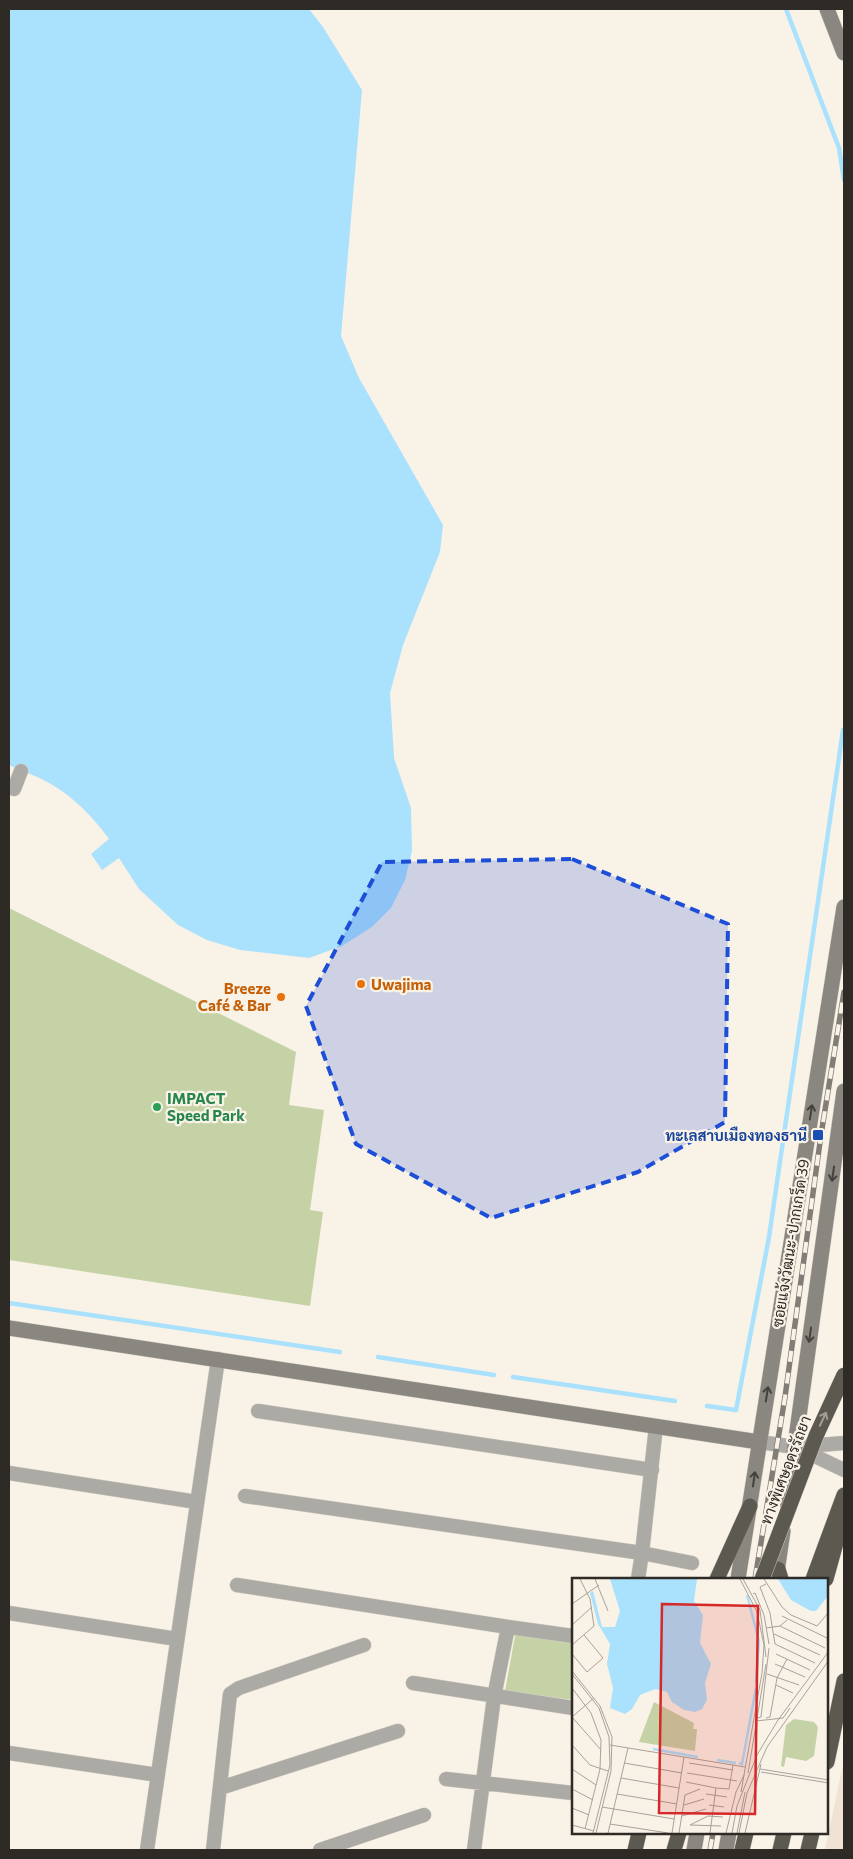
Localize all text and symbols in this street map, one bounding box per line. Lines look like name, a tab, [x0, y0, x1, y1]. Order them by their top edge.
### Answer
place label: Uwajima	[371, 975, 432, 993]
marker: Uwajima	[355, 978, 367, 990]
place label: Breeze Café & Bar	[198, 979, 271, 1014]
marker: Breeze Café & Bar	[275, 991, 287, 1003]
place label: IMPACT Speed Park	[167, 1089, 245, 1124]
marker: IMPACT Speed Park	[151, 1101, 163, 1113]
one-way arrow	[806, 1104, 816, 1120]
place label: ทะเลสาบเมืองทองธานี	[665, 1126, 807, 1144]
marker: ทะเลสาบเมืองทองธานี	[811, 1128, 825, 1142]
street label: ซอยแจ้งวัฒนะ-ปากเกร็ด 39	[767, 1157, 812, 1328]
one-way arrow	[827, 1166, 837, 1182]
one-way arrow	[805, 1327, 815, 1343]
one-way arrow	[762, 1386, 772, 1402]
one-way arrow	[819, 1412, 829, 1427]
street label: ทางพิเศษอุดรรัถยา	[756, 1413, 817, 1528]
one-way arrow	[749, 1471, 759, 1487]
inset map	[572, 1578, 828, 1834]

